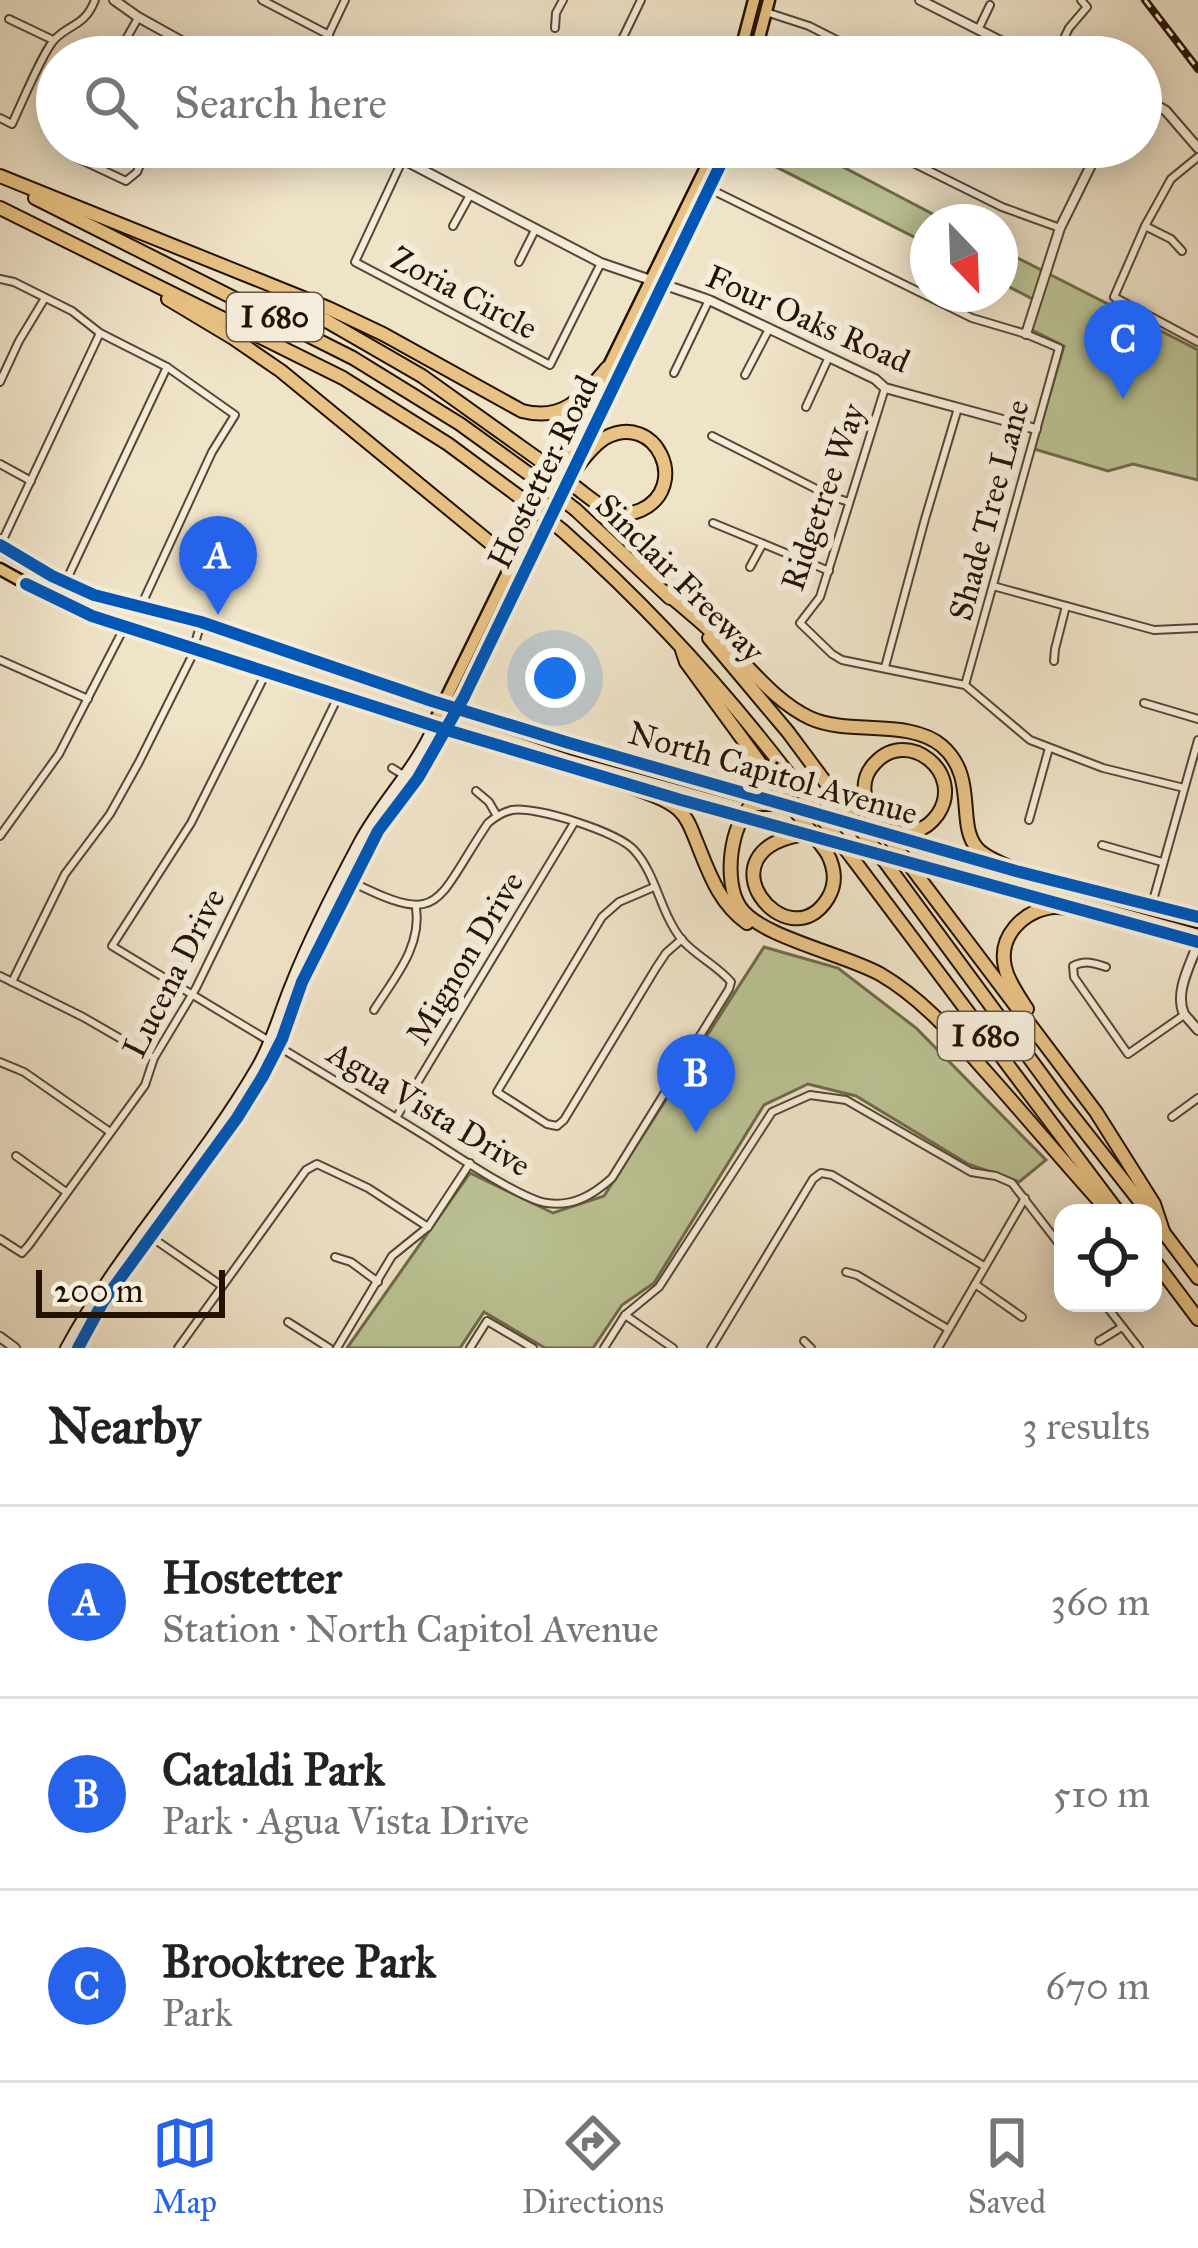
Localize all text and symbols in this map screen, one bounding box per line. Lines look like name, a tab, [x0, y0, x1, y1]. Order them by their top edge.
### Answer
search box	[36, 36, 1162, 168]
icon: search	[78, 69, 144, 135]
text: Search here	[174, 75, 387, 130]
north arrow	[910, 204, 1018, 312]
street label: Zoria Circle	[384, 238, 544, 348]
street label: Four Oaks Road	[700, 256, 916, 382]
road number: I 680	[227, 293, 323, 341]
pin: C	[1084, 300, 1162, 399]
street label: Hostetter Road	[479, 369, 607, 575]
street label: Shade Tree Lane	[940, 395, 1038, 625]
street label: Ridgetree Way	[772, 398, 874, 596]
street label: Sinclair Freeway	[587, 485, 773, 671]
pin: A	[179, 516, 257, 615]
your location	[525, 648, 585, 708]
street label: North Capitol Avenue	[624, 713, 922, 833]
street label: Mignon Drive	[398, 864, 532, 1052]
street label: Lucena Drive	[114, 882, 234, 1064]
road number: I 680	[938, 1012, 1034, 1060]
street label: Agua Vista Drive	[319, 1032, 538, 1185]
pin: B	[657, 1034, 735, 1133]
map controls	[1054, 1204, 1162, 1312]
button: locate	[1054, 1204, 1162, 1312]
scale bar	[36, 1264, 225, 1317]
text: 200 m	[54, 1271, 144, 1311]
text: Nearby	[48, 1395, 200, 1457]
text: 3 results	[1022, 1402, 1150, 1450]
text: Hostetter	[162, 1550, 342, 1605]
text: A	[74, 1578, 100, 1626]
text: 360 m	[1051, 1578, 1150, 1626]
text: Station · North Capitol Avenue	[162, 1605, 659, 1653]
text: Cataldi Park	[162, 1742, 385, 1797]
text: B	[74, 1770, 100, 1818]
text: 510 m	[1053, 1770, 1150, 1818]
text: Park · Agua Vista Drive	[162, 1797, 529, 1845]
text: Brooktree Park	[162, 1934, 436, 1989]
text: C	[74, 1962, 100, 2010]
text: 670 m	[1045, 1962, 1150, 2010]
text: Park	[162, 1989, 233, 2037]
tab: Map	[152, 2110, 218, 2222]
tab: Directions	[522, 2110, 664, 2222]
tab: Saved	[968, 2110, 1046, 2222]

